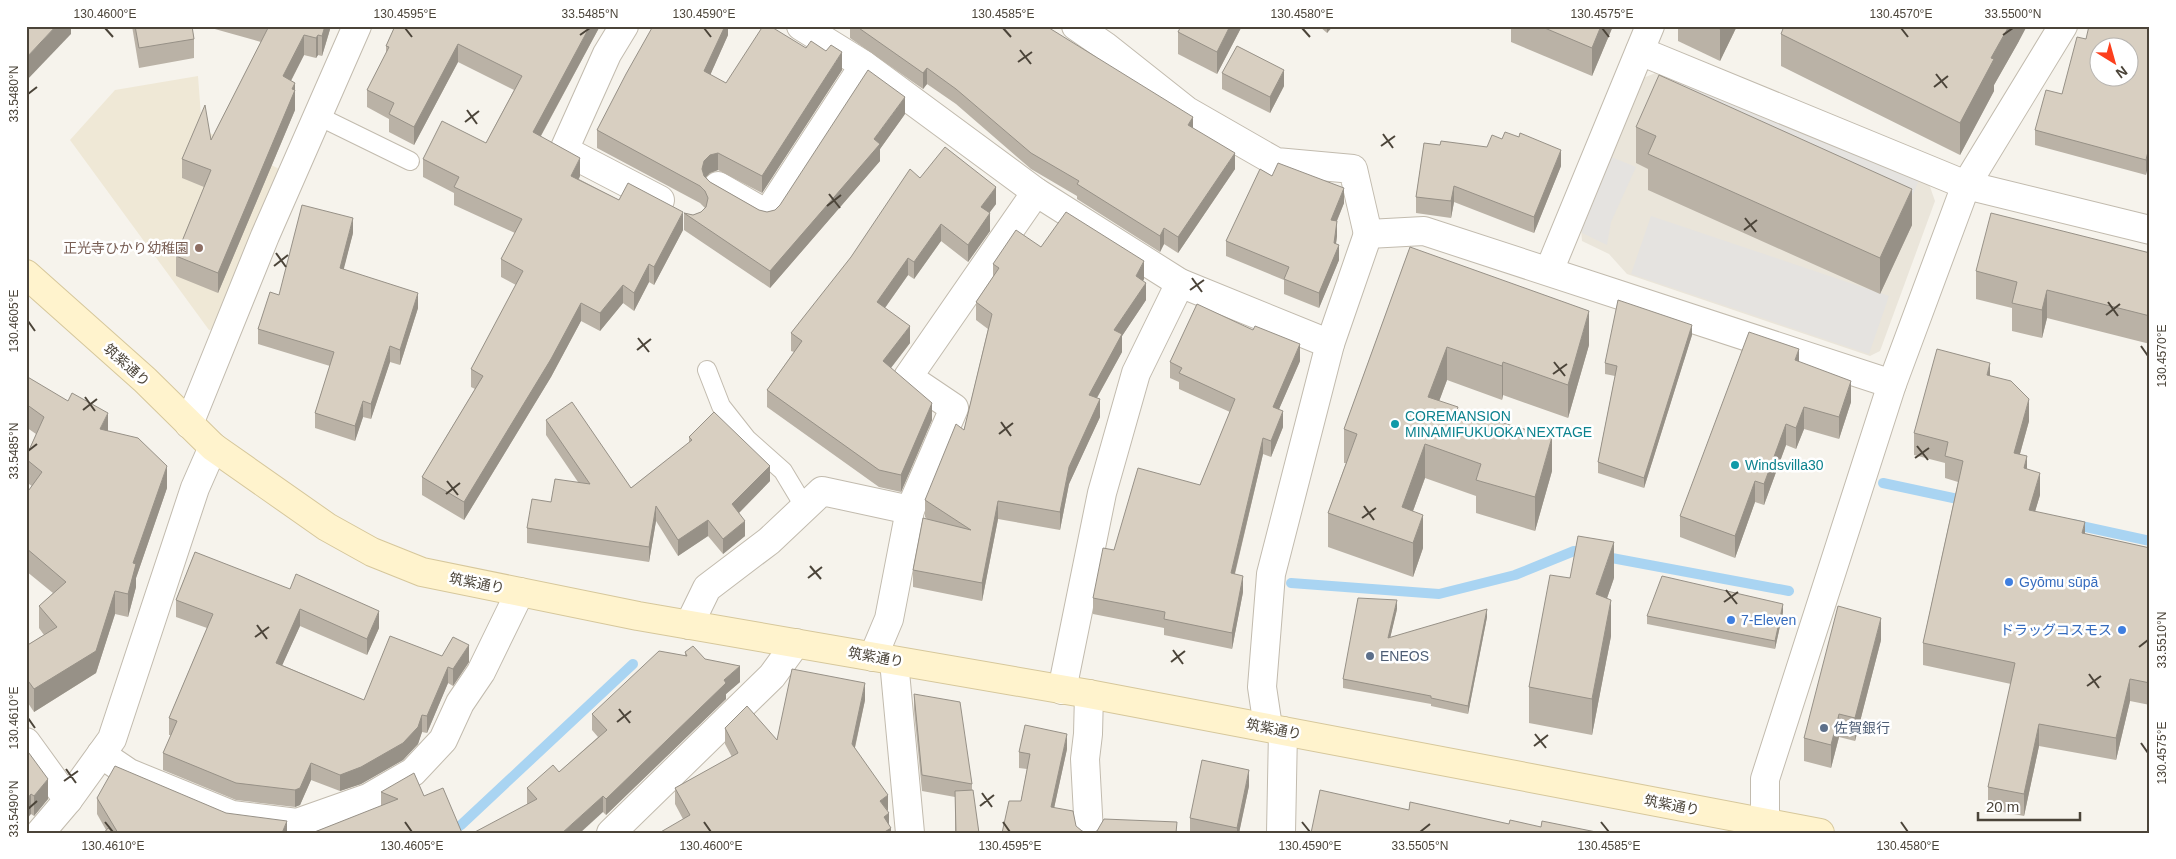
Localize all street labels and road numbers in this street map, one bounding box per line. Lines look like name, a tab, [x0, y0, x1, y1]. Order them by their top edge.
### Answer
street label: 筑紫通り	[101, 340, 153, 390]
street label: 筑紫通り	[448, 570, 506, 596]
street label: 筑紫通り	[847, 644, 905, 670]
street label: 筑紫通り	[1245, 716, 1303, 742]
street label: 筑紫通り	[1643, 792, 1701, 818]

